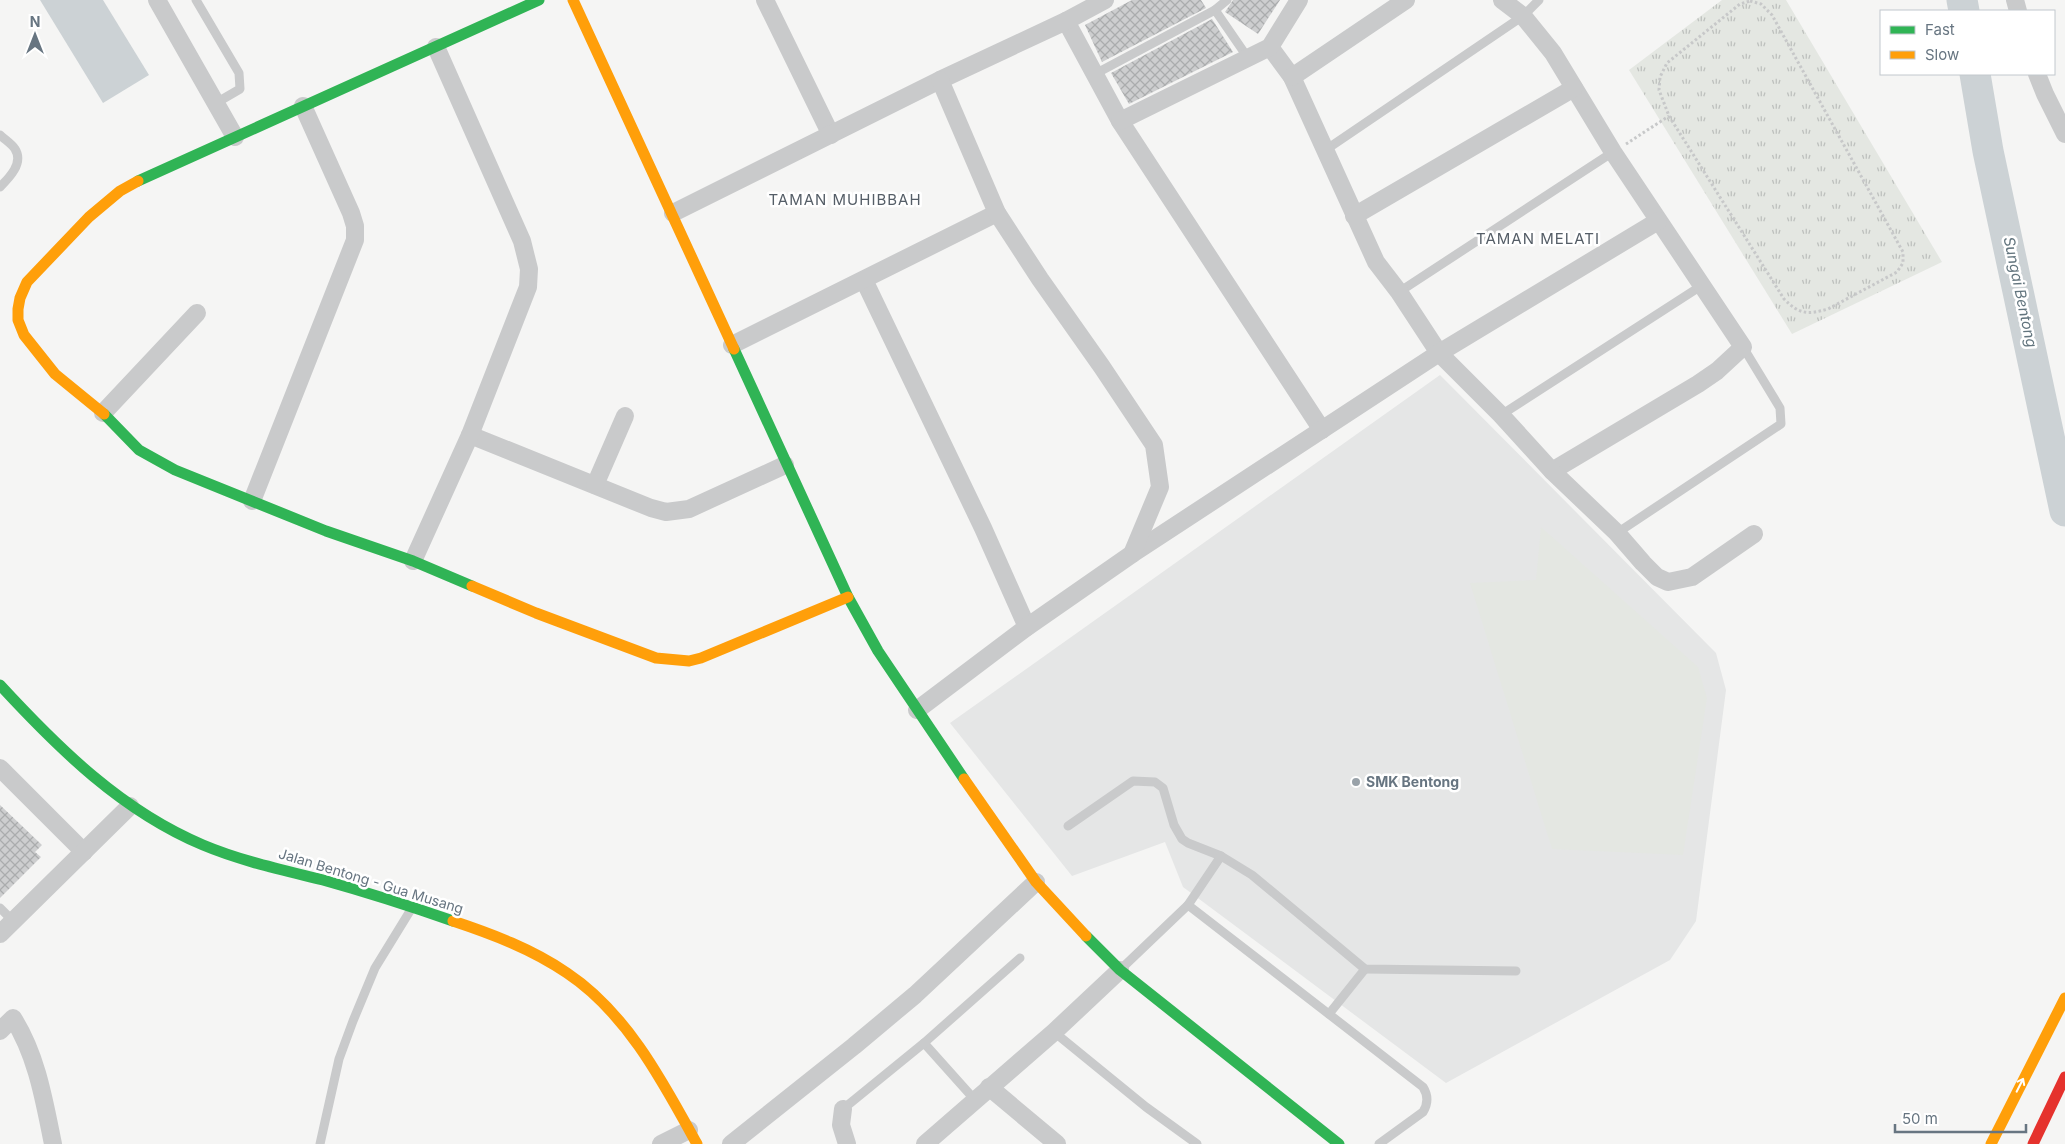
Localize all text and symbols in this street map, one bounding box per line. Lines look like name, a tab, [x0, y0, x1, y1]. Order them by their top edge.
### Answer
north arrow	[10, 10, 60, 60]
legend	[1880, 10, 2055, 75]
text: N	[30, 13, 40, 30]
text: Fast	[1925, 20, 1955, 39]
text: Slow	[1925, 45, 1959, 64]
district label: TAMAN MUHIBBAH	[768, 190, 922, 209]
district label: TAMAN MELATI	[1476, 229, 1600, 248]
water label: Sungai Bentong	[1999, 235, 2042, 349]
place label: SMK Bentong	[1366, 773, 1459, 790]
marker: SMK Bentong	[1350, 776, 1362, 788]
street label: Jalan Bentong - Gua Musang	[277, 844, 466, 917]
one-way arrow	[2016, 1078, 2025, 1093]
scale bar	[1895, 1102, 2026, 1134]
text: 50 m	[1902, 1109, 1938, 1128]

